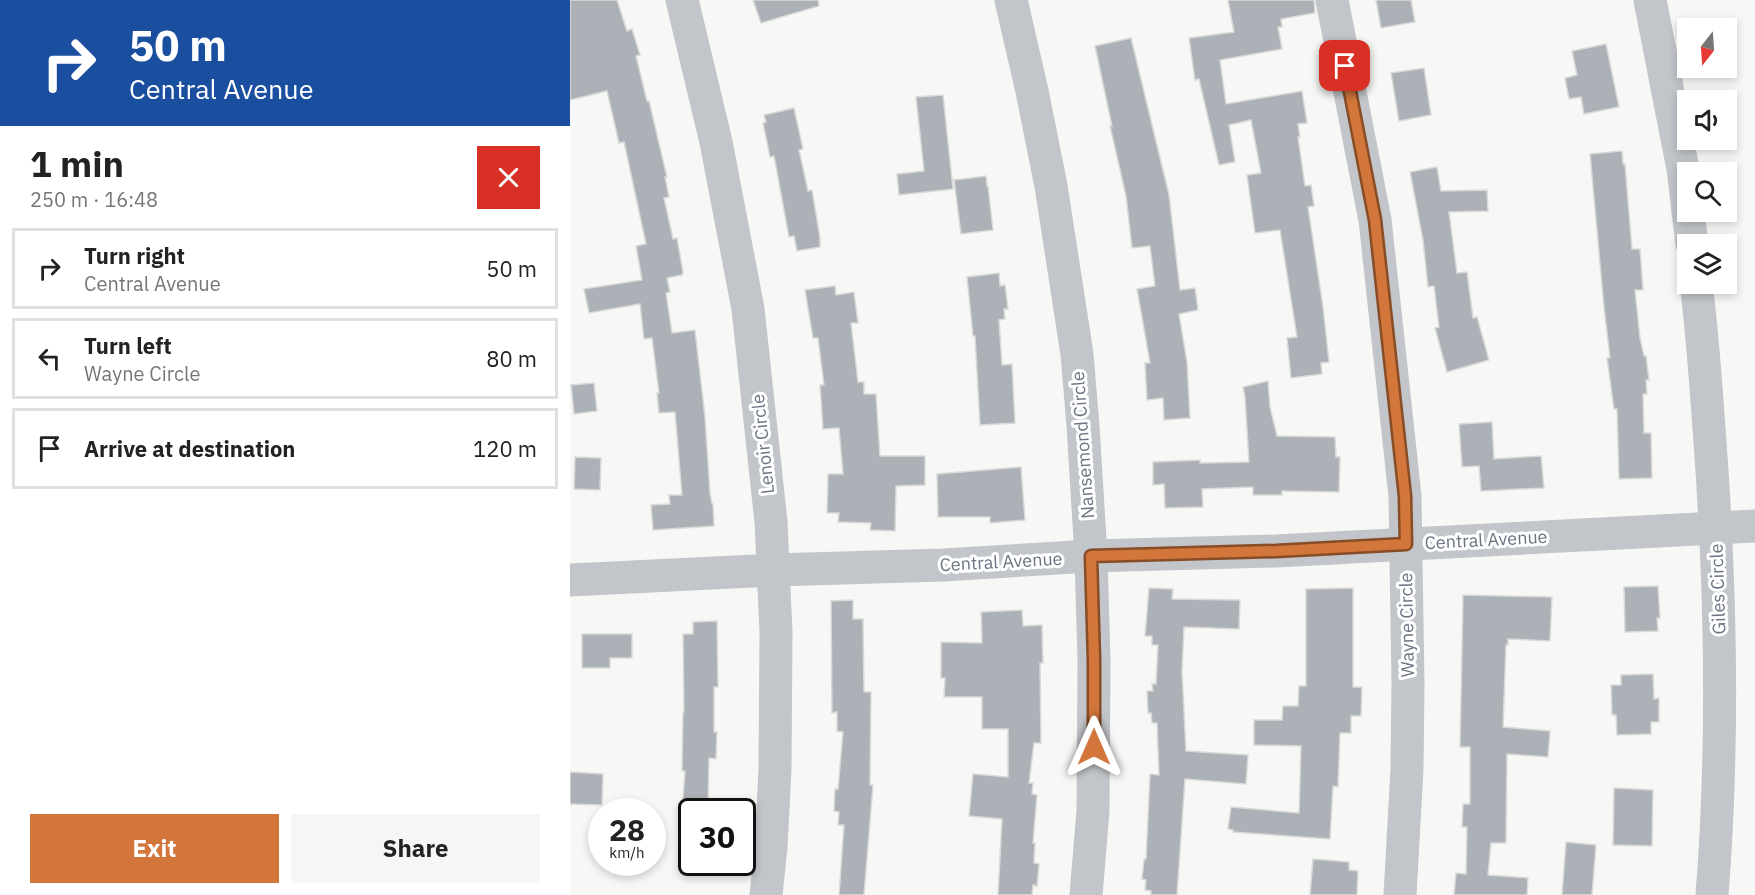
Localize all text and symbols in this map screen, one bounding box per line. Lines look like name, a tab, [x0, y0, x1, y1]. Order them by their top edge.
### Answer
text: 50 m	[129, 18, 227, 73]
north arrow	[1677, 18, 1737, 78]
map controls	[1677, 18, 1737, 294]
icon: right	[30, 24, 108, 102]
pin	[1319, 40, 1370, 91]
icon: arrive	[1328, 49, 1361, 82]
text: Central Avenue	[129, 71, 314, 106]
button: sound	[1677, 90, 1737, 150]
text: 1 min	[30, 140, 124, 187]
button: close	[477, 146, 540, 209]
button: search	[1677, 162, 1737, 222]
text: 250 m · 16:48	[30, 186, 158, 213]
button: layers	[1677, 234, 1737, 294]
text: Turn right	[84, 241, 185, 270]
icon: right	[33, 252, 66, 285]
text: 50 m	[486, 254, 537, 283]
text: Central Avenue	[84, 270, 221, 297]
text: Turn left	[84, 331, 172, 360]
icon: left	[33, 342, 66, 375]
text: 80 m	[486, 344, 537, 373]
text: Wayne Circle	[84, 360, 200, 387]
street label: Nansemond Circle	[1066, 370, 1099, 520]
street label: Lenoir Circle	[746, 393, 779, 495]
icon: arrive	[33, 432, 66, 465]
text: Arrive at destination	[84, 434, 295, 463]
text: 120 m	[473, 434, 537, 463]
street label: Central Avenue	[1424, 525, 1548, 554]
street label: Giles Circle	[1704, 543, 1731, 635]
street label: Central Avenue	[939, 547, 1063, 576]
street label: Wayne Circle	[1394, 572, 1419, 678]
position arrow	[1062, 715, 1126, 779]
speed limit sign: 30	[678, 798, 756, 876]
text: 28	[609, 810, 645, 849]
button: Exit	[30, 814, 279, 883]
button: Share	[291, 814, 540, 883]
text: km/h	[609, 843, 645, 862]

